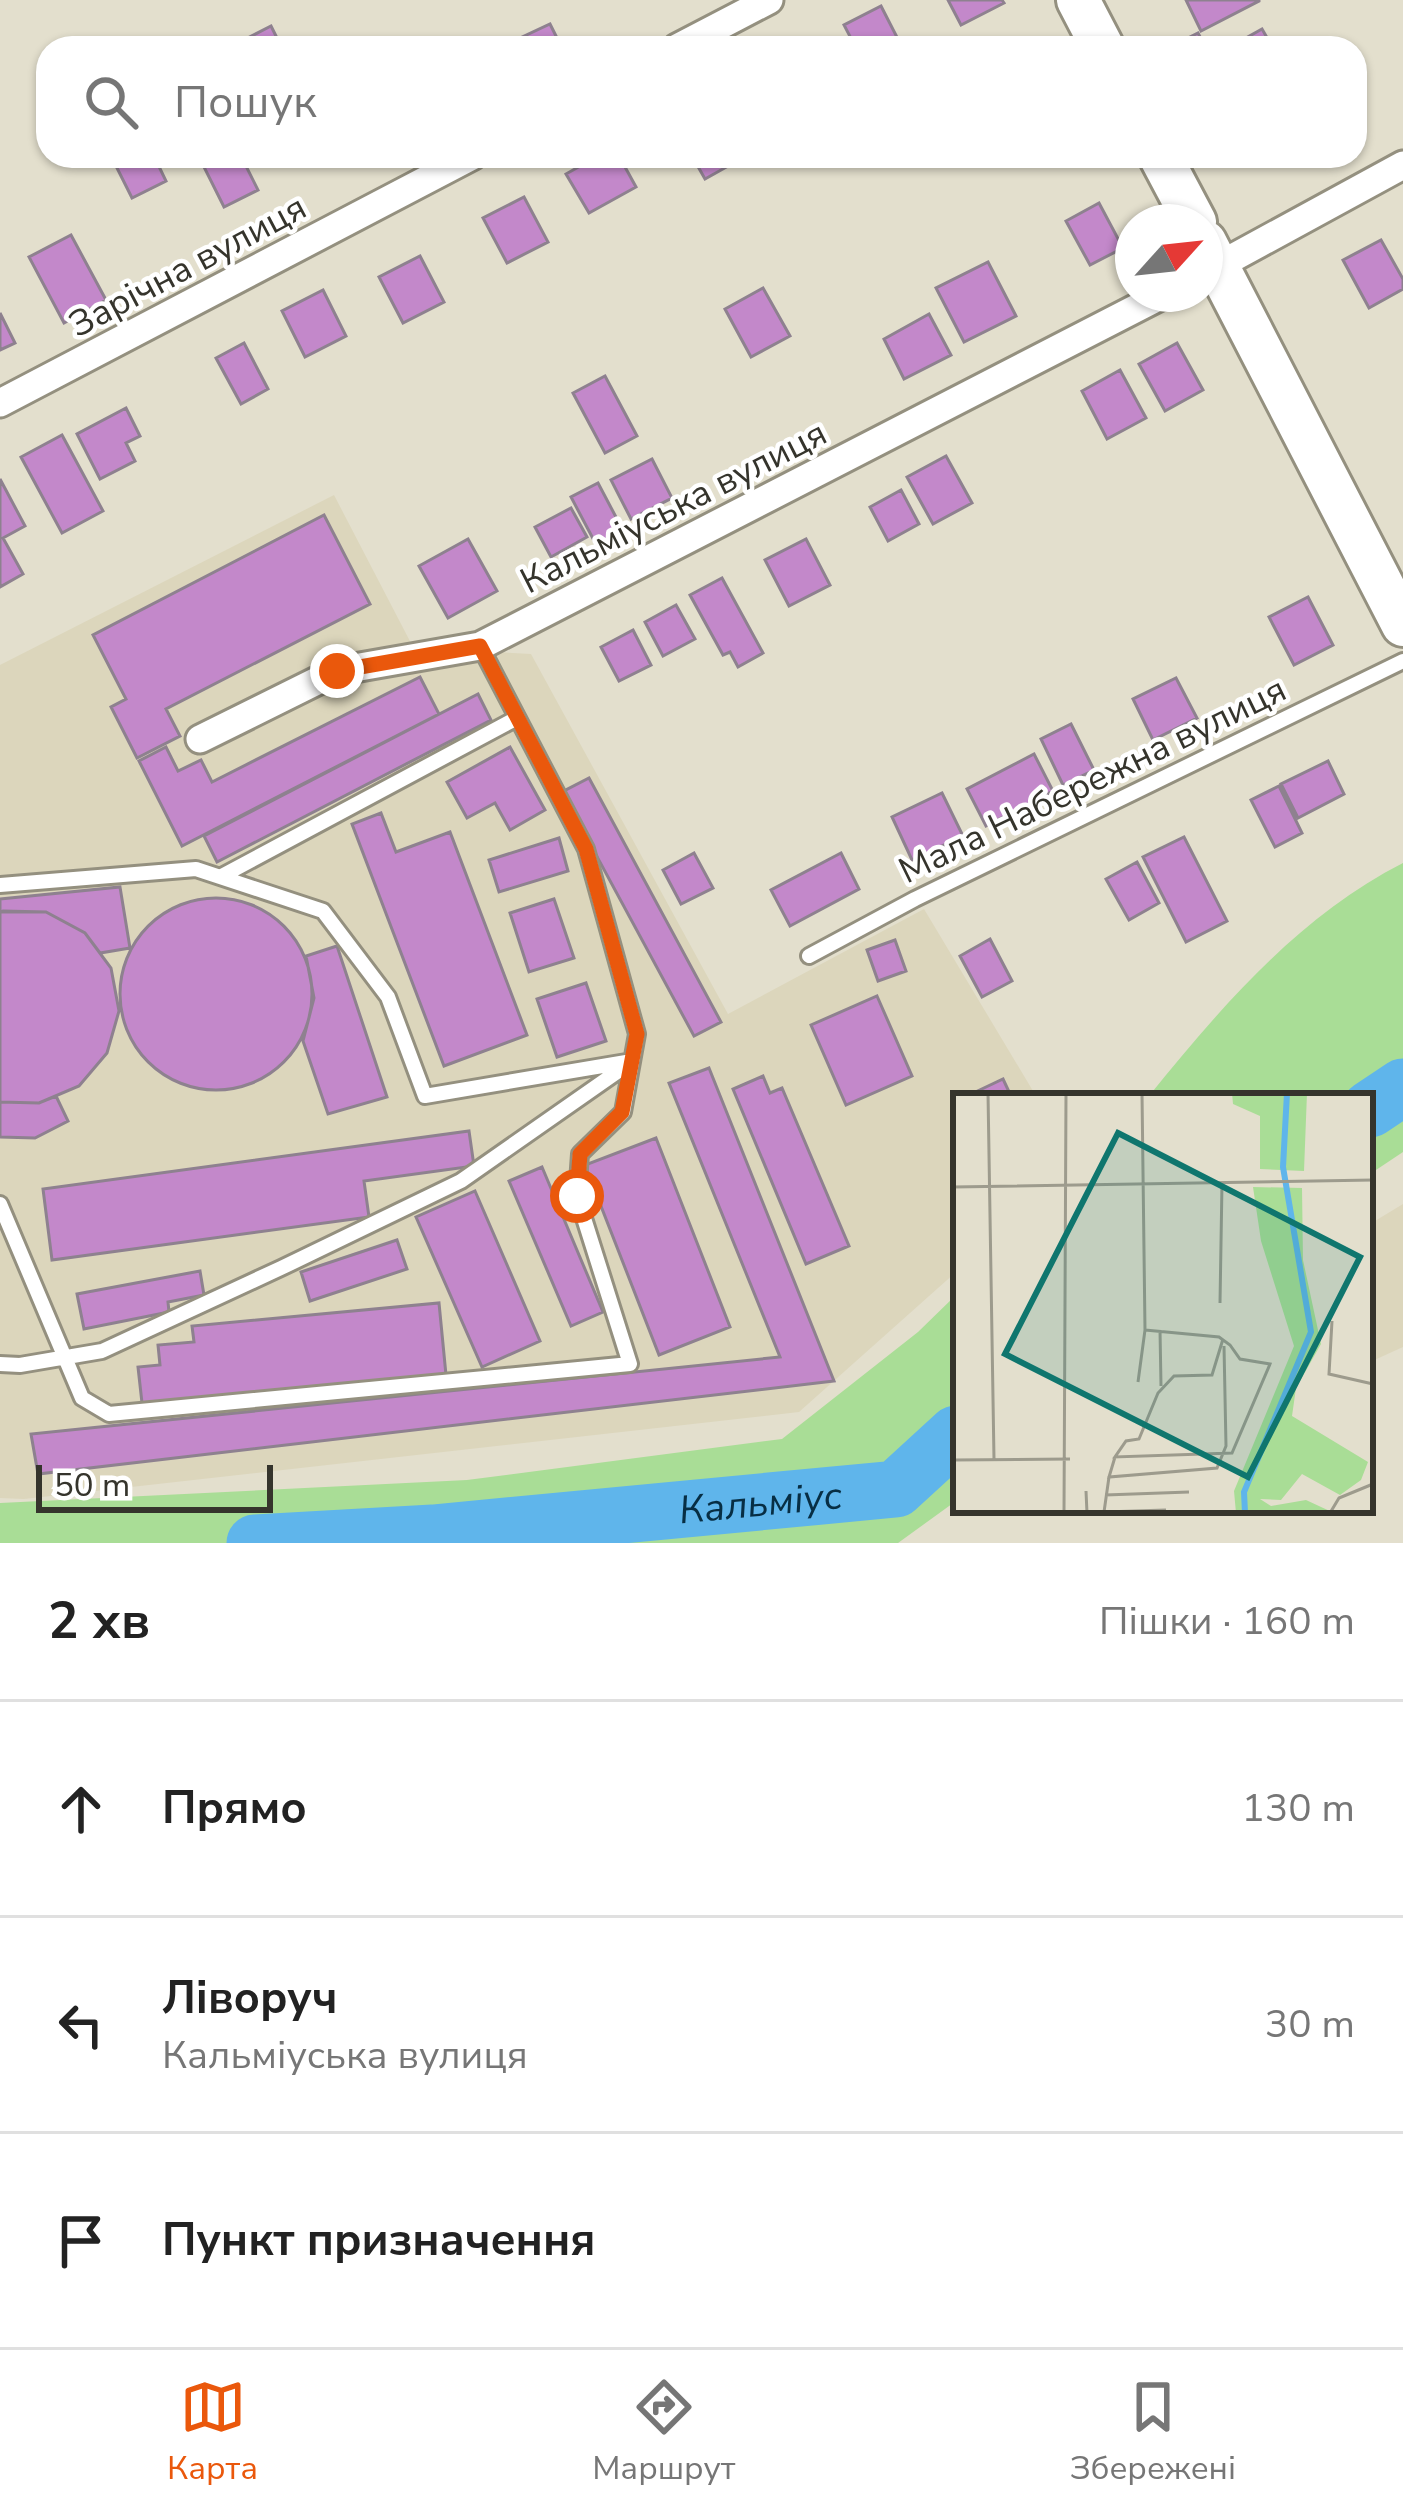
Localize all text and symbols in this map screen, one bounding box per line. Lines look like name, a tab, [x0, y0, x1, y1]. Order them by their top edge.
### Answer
search box	[36, 36, 1367, 168]
icon: search	[78, 69, 144, 135]
text: Пошук	[174, 72, 317, 133]
street label: Зарічна вулиця	[60, 183, 315, 350]
north arrow	[1115, 204, 1223, 312]
street label: Кальміуська вулиця	[512, 409, 835, 606]
route end	[310, 644, 364, 698]
street label: Мала Набережна вулиця	[891, 665, 1294, 896]
inset map	[953, 1093, 1373, 1513]
route start	[550, 1169, 604, 1223]
scale bar	[36, 1459, 273, 1512]
text: 50 m	[54, 1463, 130, 1508]
water label: Кальміус	[677, 1469, 845, 1537]
text: 2 хв	[48, 1586, 150, 1656]
text: Пішки · 160 m	[1099, 1595, 1355, 1648]
icon: ahead	[48, 1776, 114, 1842]
text: Прямо	[162, 1778, 307, 1839]
text: 130 m	[1241, 1782, 1355, 1835]
text: Ліворуч	[162, 1968, 337, 2029]
icon: left	[48, 1992, 114, 2058]
text: 30 m	[1265, 1998, 1355, 2051]
text: Кальміуська вулиця	[162, 2029, 528, 2082]
icon: arrive	[48, 2208, 114, 2274]
text: Пункт призначення	[162, 2210, 596, 2271]
tab: Карта	[167, 2374, 258, 2491]
tab: Маршрут	[592, 2374, 736, 2491]
tab: Збережені	[1070, 2374, 1236, 2491]

